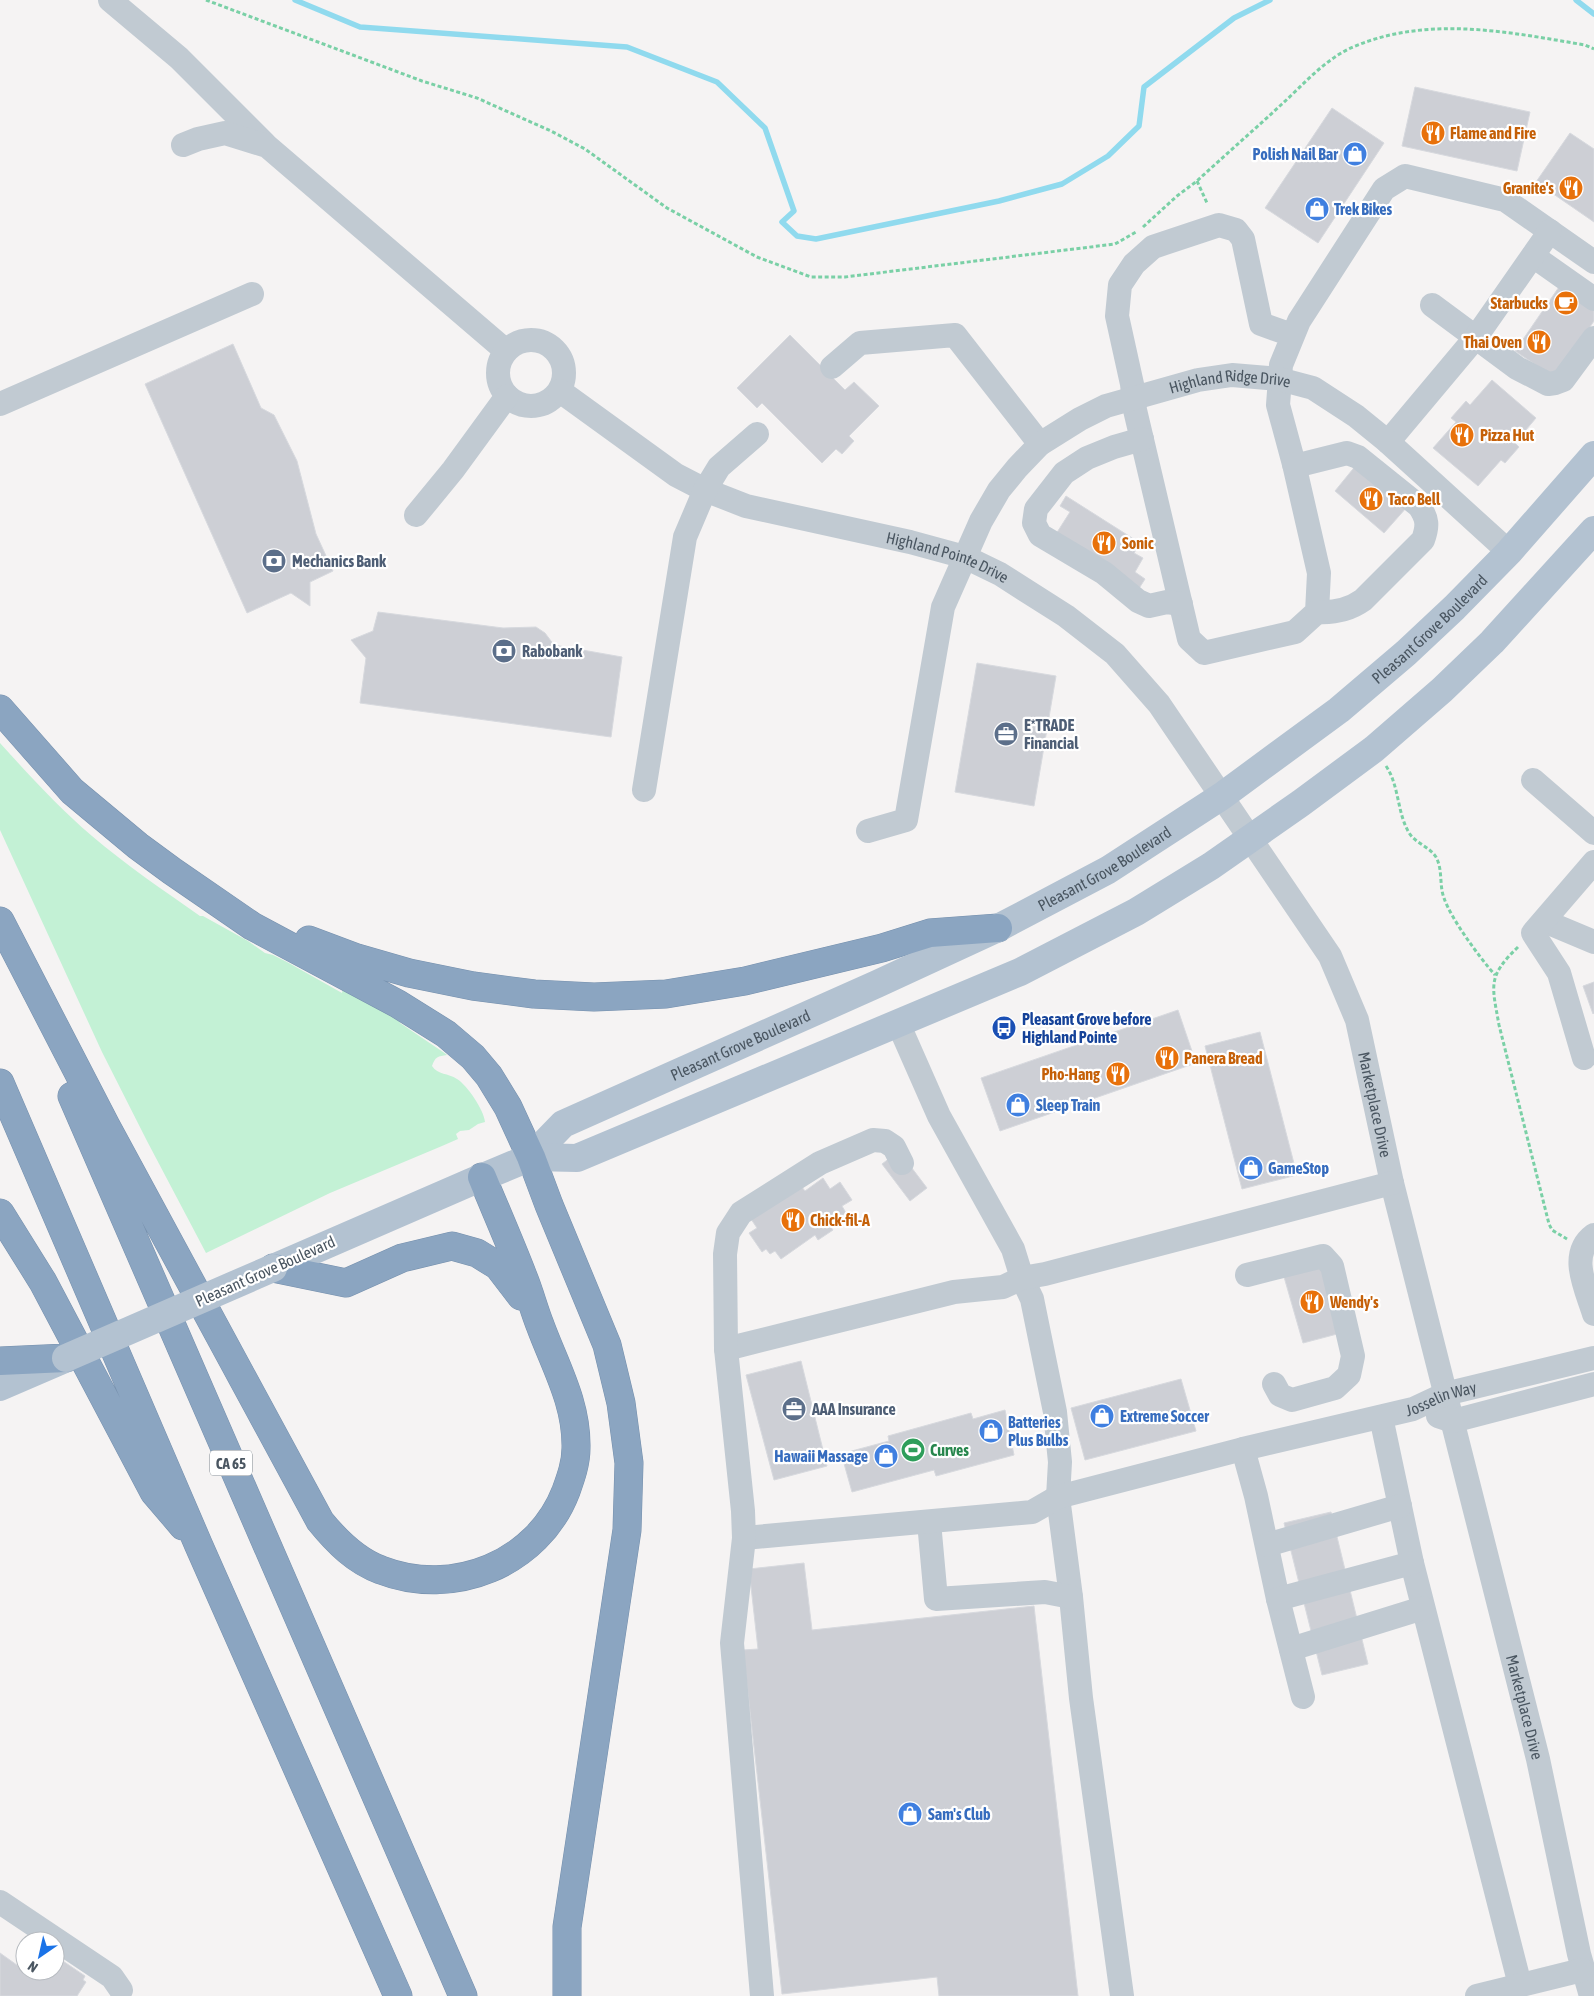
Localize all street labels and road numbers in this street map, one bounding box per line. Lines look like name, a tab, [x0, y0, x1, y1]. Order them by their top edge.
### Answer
street label: Highland Ridge Drive	[1167, 366, 1293, 397]
street label: Highland Pointe Drive	[885, 528, 1012, 586]
street label: Pleasant Grove Boulevard	[1368, 571, 1491, 687]
street label: Pleasant Grove Boulevard	[1035, 823, 1174, 914]
street label: Pleasant Grove Boulevard	[668, 1006, 813, 1084]
street label: Marketplace Drive	[1355, 1050, 1395, 1159]
street label: Pleasant Grove Boulevard	[192, 1232, 338, 1310]
street label: Josselin Way	[1404, 1378, 1479, 1419]
road number: CA 65	[210, 1450, 252, 1476]
street label: Marketplace Drive	[1503, 1653, 1547, 1761]

